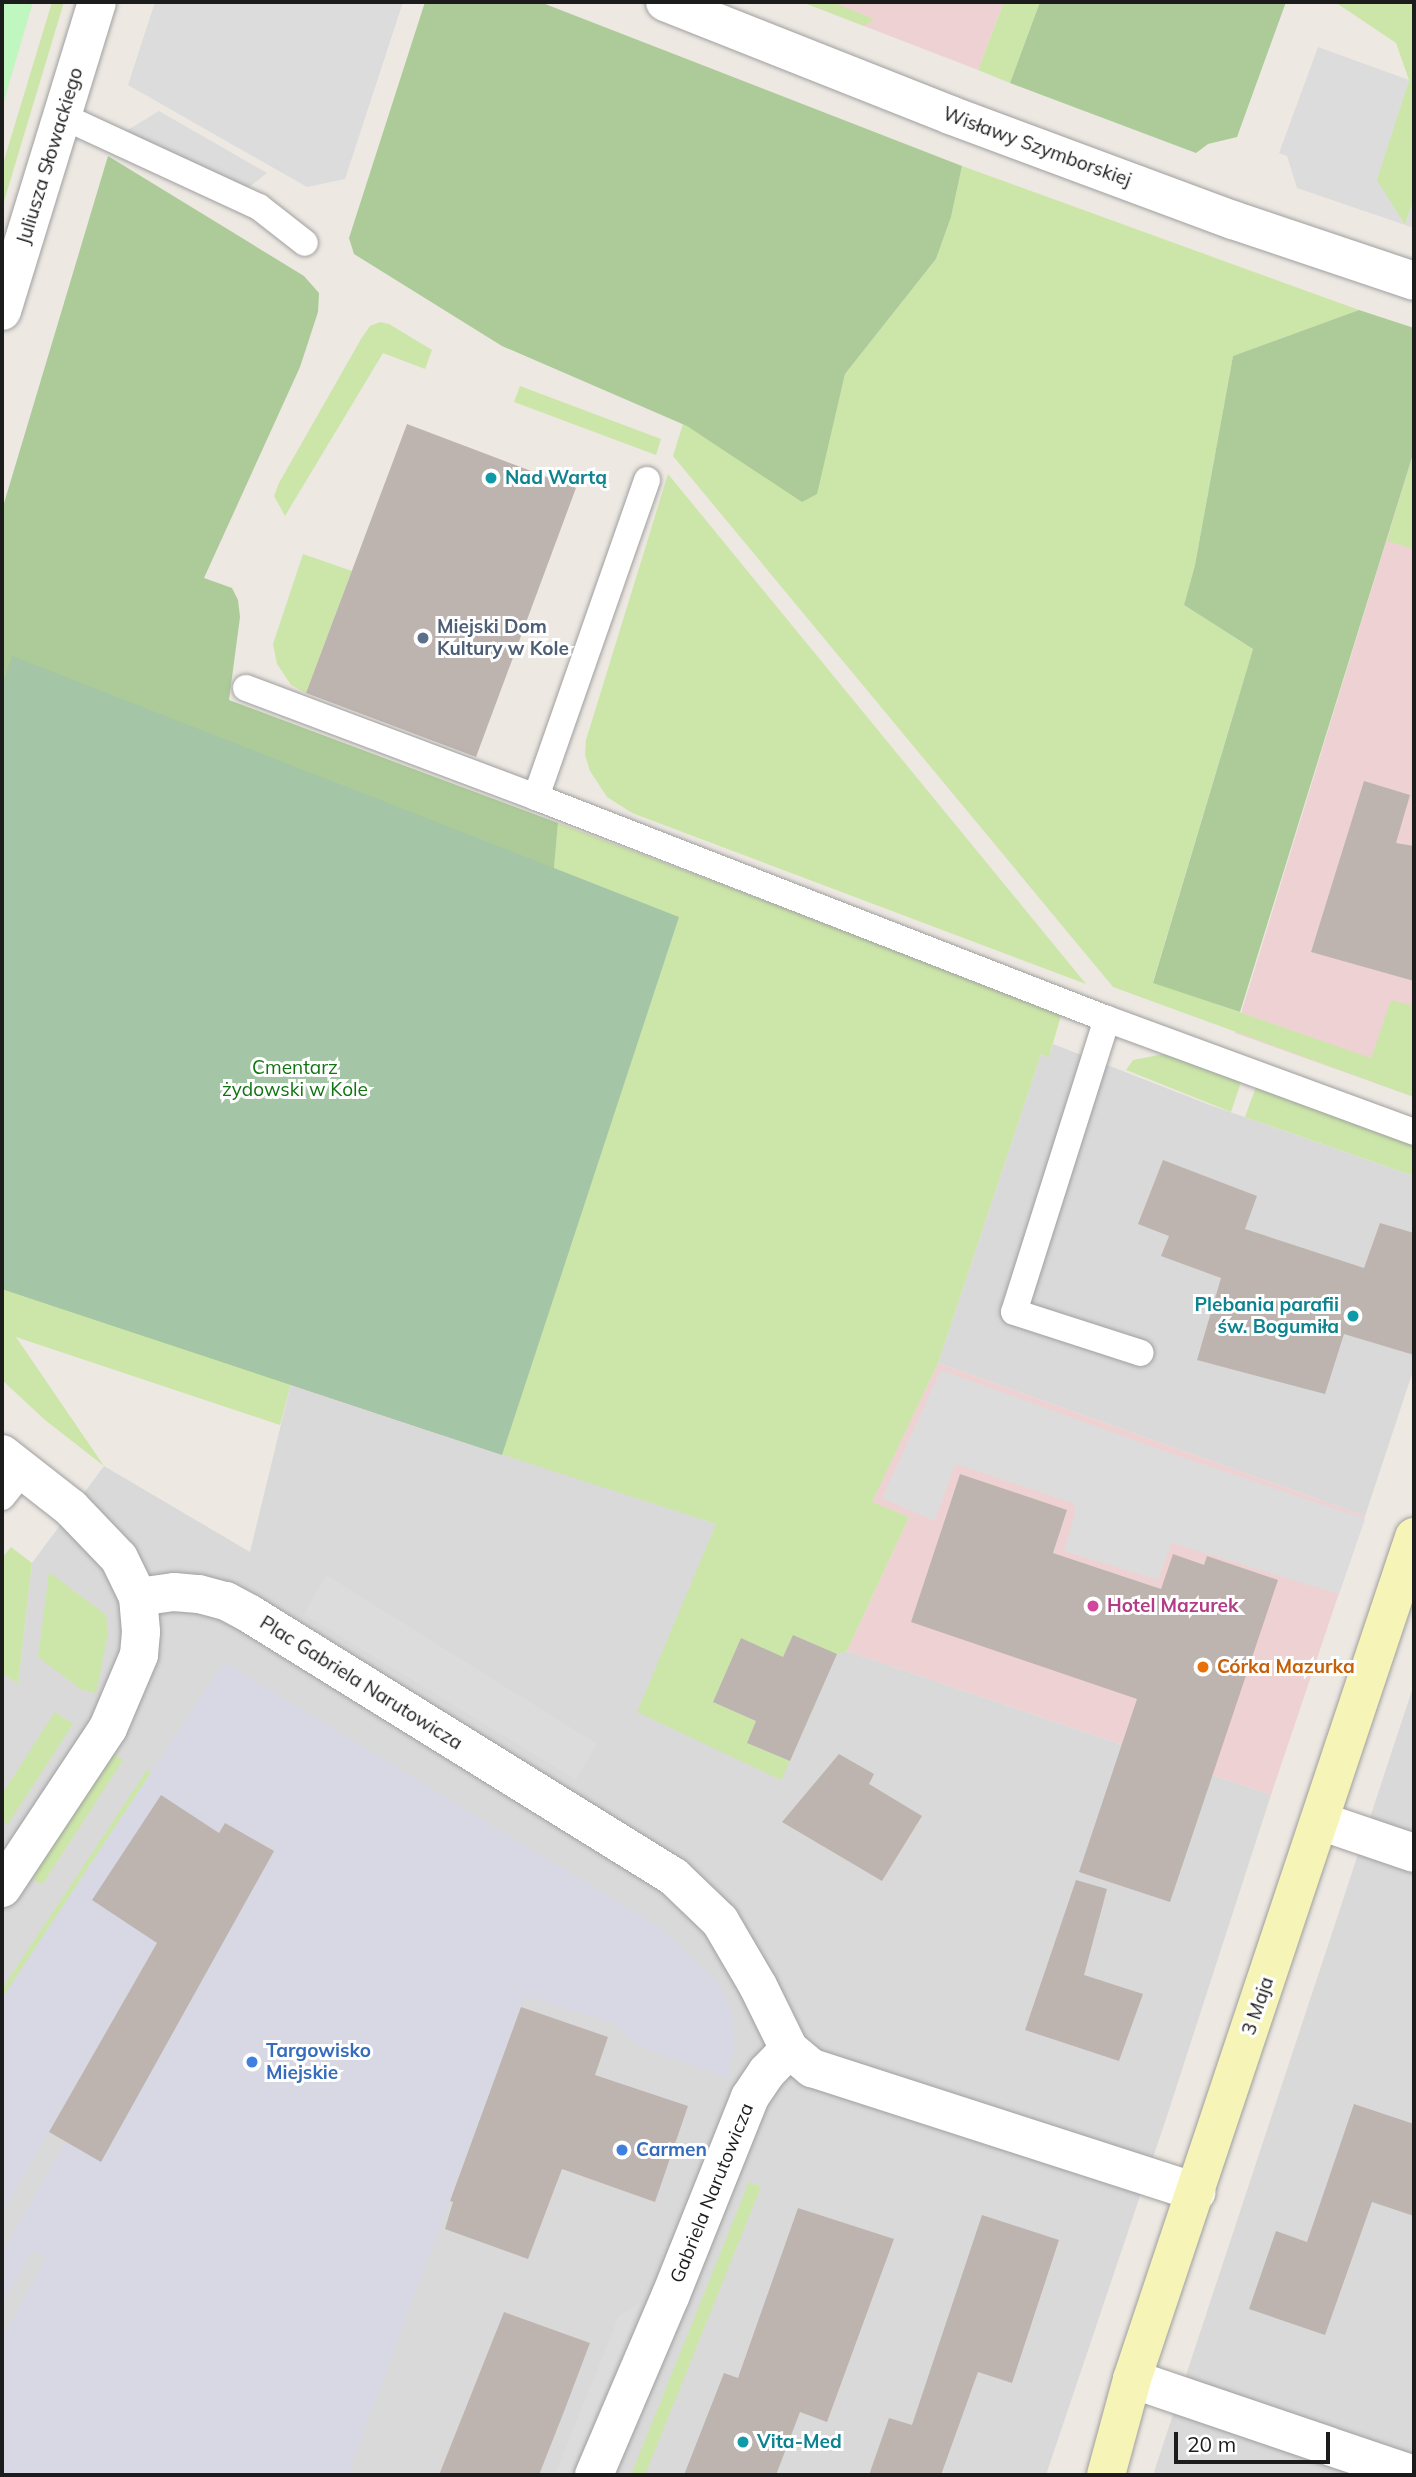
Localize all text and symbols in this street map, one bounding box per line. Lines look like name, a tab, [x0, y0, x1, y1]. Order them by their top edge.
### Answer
street label: Juliusza Słowackiego	[12, 65, 88, 247]
street label: Wisławy Szymborskiej	[940, 102, 1134, 192]
place label: Nad Wartą	[505, 467, 607, 489]
marker: Nad Wartą	[483, 470, 499, 486]
place label: Miejski Dom Kultury w Kole	[437, 616, 569, 660]
marker: Miejski Dom Kultury w Kole	[415, 630, 431, 646]
park label: Cmentarz żydowski w Kole	[222, 1057, 368, 1101]
place label: Plebania parafii św. Bogumiła	[1194, 1294, 1339, 1338]
marker: Plebania parafii św. Bogumiła	[1345, 1308, 1361, 1324]
place label: Hotel Mazurek	[1107, 1595, 1238, 1617]
marker: Hotel Mazurek	[1085, 1598, 1101, 1614]
street label: Plac Gabriela Narutowicza	[256, 1611, 466, 1755]
place label: Córka Mazurka	[1217, 1656, 1355, 1678]
marker: Córka Mazurka	[1195, 1659, 1211, 1675]
street label: 3 Maja	[1237, 1974, 1279, 2038]
place label: Targowisko Miejskie	[266, 2040, 371, 2084]
marker: Targowisko Miejskie	[244, 2054, 260, 2070]
street label: Gabriela Narutowicza	[666, 2100, 758, 2286]
place label: Carmen	[636, 2139, 707, 2161]
marker: Carmen	[614, 2142, 630, 2158]
scale bar	[1178, 2418, 1334, 2462]
place label: Vita-Med	[757, 2431, 842, 2453]
text: 20 m	[1187, 2431, 1236, 2457]
marker: Vita-Med	[735, 2434, 751, 2450]

